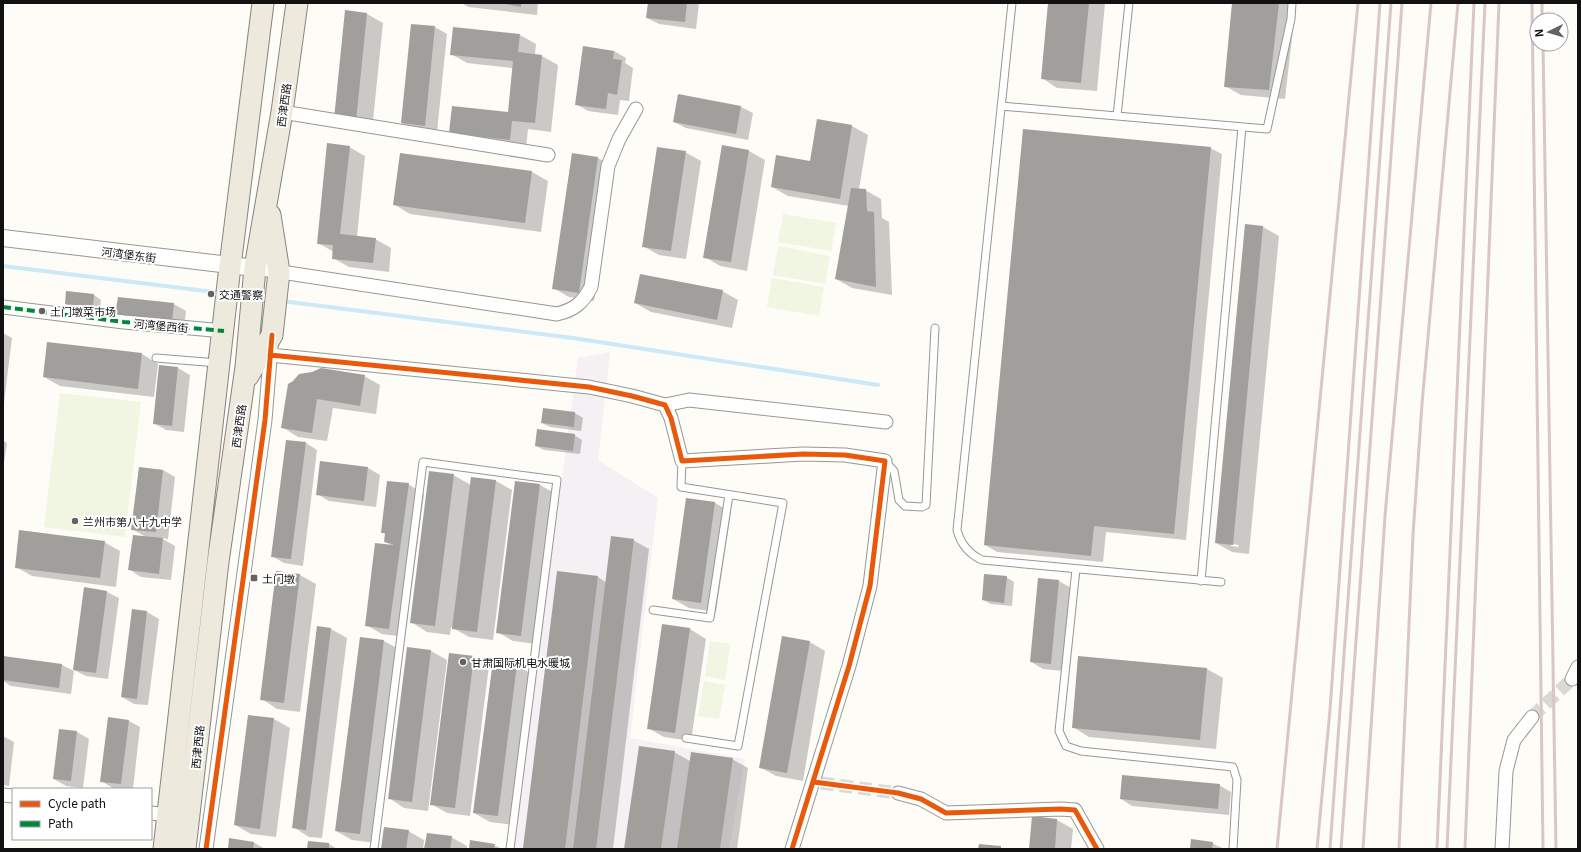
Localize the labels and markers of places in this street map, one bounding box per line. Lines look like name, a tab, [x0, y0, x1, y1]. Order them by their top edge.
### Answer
place label: 交通警察	[219, 286, 263, 302]
marker: 交通警察	[206, 289, 216, 299]
place label: 土门墩菜市场	[50, 303, 116, 319]
marker: 土门墩菜市场	[37, 306, 47, 316]
place label: 兰州市第八十九中学	[83, 513, 182, 529]
marker: 兰州市第八十九中学	[70, 516, 80, 526]
place label: 土门墩	[262, 570, 295, 586]
marker: 土门墩	[249, 573, 259, 583]
place label: 甘肃国际机电水暖城	[471, 654, 570, 670]
marker: 甘肃国际机电水暖城	[458, 657, 468, 667]

